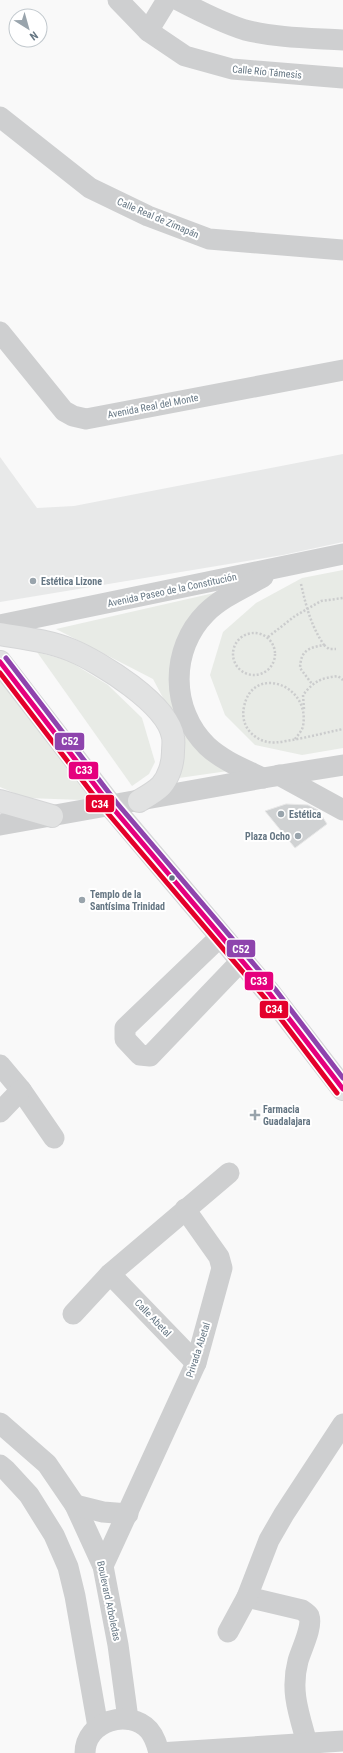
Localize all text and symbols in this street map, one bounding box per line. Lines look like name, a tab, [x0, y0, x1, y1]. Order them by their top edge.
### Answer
north arrow	[8, 8, 48, 48]
text: N	[27, 28, 40, 43]
street label: Calle Río Támesis	[232, 63, 303, 81]
street label: Calle Real de Zimapán	[115, 196, 201, 240]
street label: Avenida Real del Monte	[107, 392, 200, 420]
street label: Avenida Paseo de la Constitución	[106, 571, 238, 609]
marker: Estética Lizone	[28, 576, 38, 586]
place label: Estética Lizone	[41, 576, 102, 587]
line badge: C52	[54, 732, 85, 751]
text: C52	[61, 735, 79, 748]
line badge: C33	[68, 761, 99, 780]
text: C33	[75, 764, 93, 777]
line badge: C34	[85, 794, 115, 813]
text: C34	[91, 798, 109, 811]
marker: Estética	[276, 809, 286, 819]
place label: Estética	[289, 809, 321, 820]
place label: Plaza Ocho	[245, 831, 290, 842]
marker: Plaza Ocho	[293, 831, 303, 841]
unlabelled marker	[167, 873, 177, 883]
place label: Templo de la Santísima Trinidad	[90, 889, 165, 912]
marker: Templo de la Santísima Trinidad	[77, 895, 87, 905]
line badge: C52	[226, 939, 256, 958]
text: C52	[232, 943, 250, 956]
line badge: C33	[244, 971, 274, 991]
text: C33	[250, 975, 268, 988]
line badge: C34	[259, 1000, 289, 1019]
text: C34	[265, 1003, 283, 1016]
place label: Farmacia Guadalajara	[263, 1104, 311, 1127]
marker: Farmacia Guadalajara	[250, 1110, 260, 1120]
street label: Calle Abetal	[133, 1297, 173, 1339]
street label: Privada Abetal	[184, 1321, 212, 1379]
street label: Boulevard Arboledas	[95, 1560, 123, 1642]

